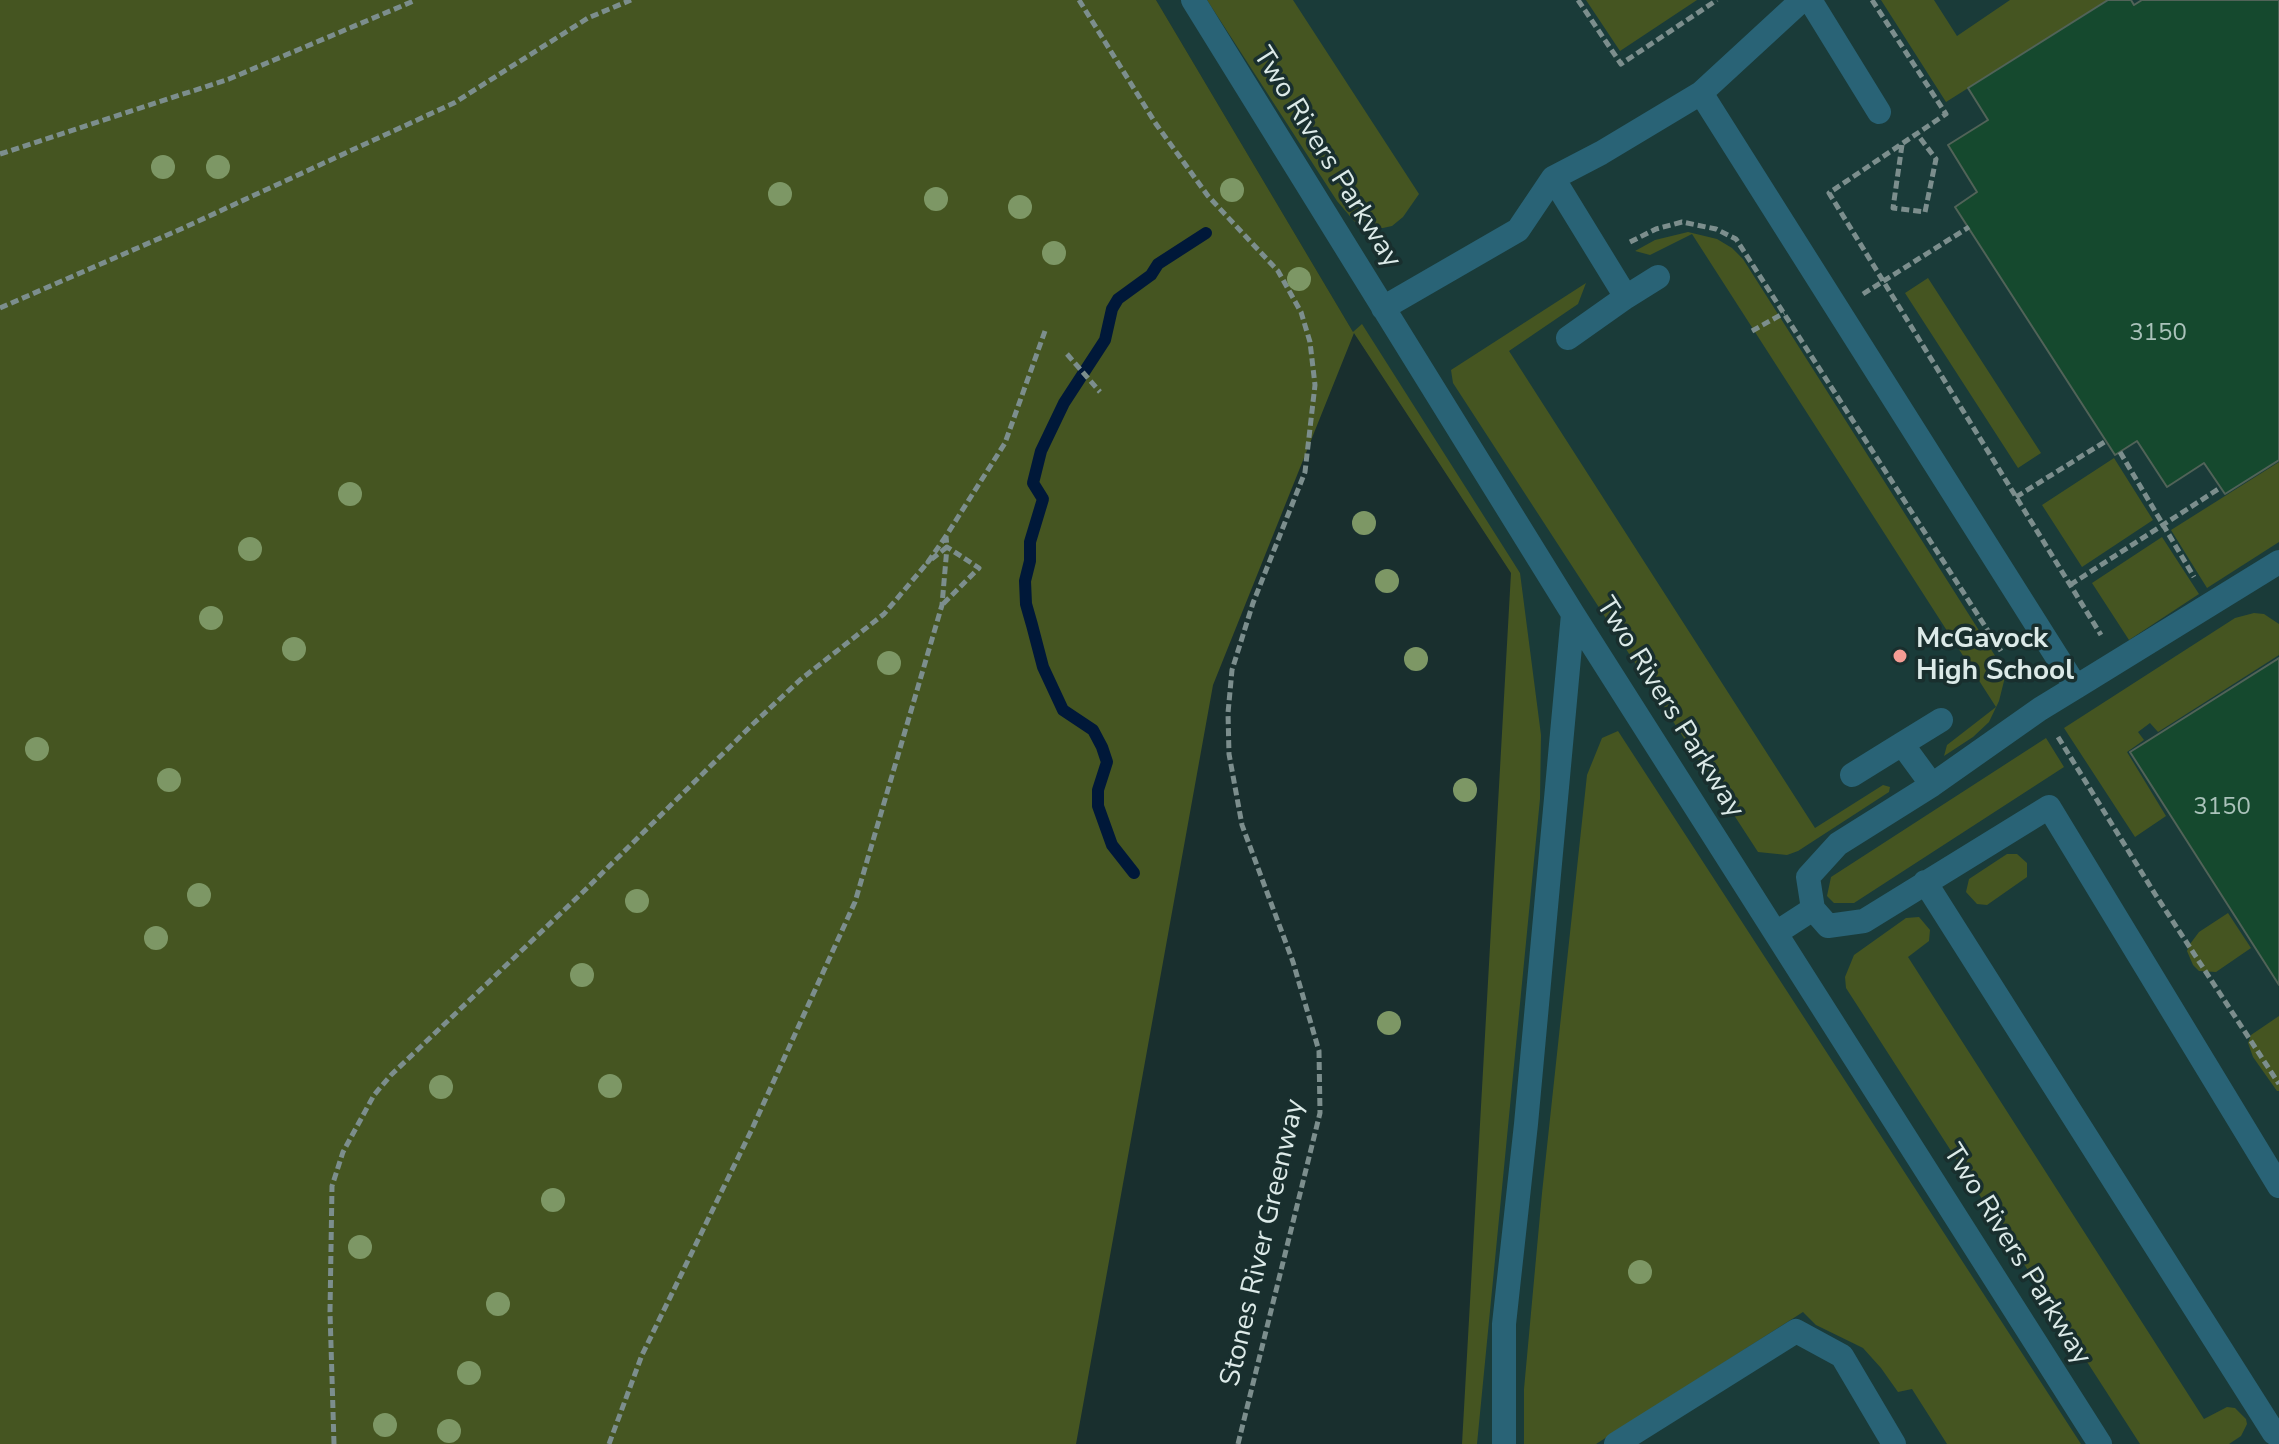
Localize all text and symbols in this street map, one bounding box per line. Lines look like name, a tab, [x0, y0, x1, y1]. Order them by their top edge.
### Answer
street label: Two Rivers Parkway	[1244, 41, 1408, 275]
house number: 3150	[2129, 320, 2187, 348]
street label: Two Rivers Parkway	[1587, 591, 1751, 825]
place label: McGavock High School	[1916, 623, 2074, 689]
marker: McGavock High School	[1891, 647, 1909, 665]
house number: 3150	[2193, 794, 2251, 822]
street label: Stones River Greenway	[1215, 1096, 1313, 1390]
street label: Two Rivers Parkway	[1934, 1138, 2098, 1372]

